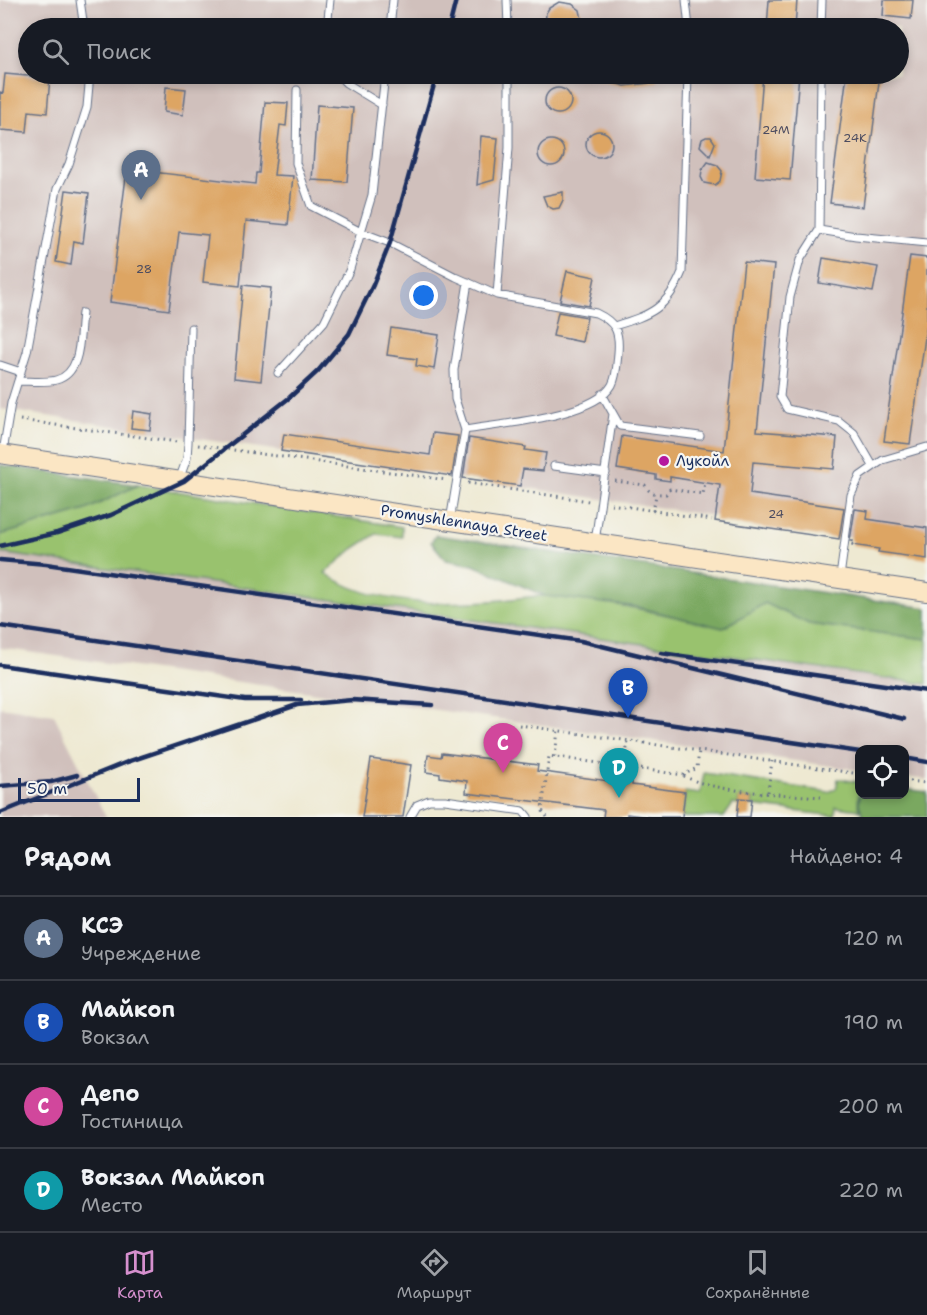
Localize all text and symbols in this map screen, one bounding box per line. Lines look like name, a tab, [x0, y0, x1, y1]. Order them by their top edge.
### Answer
search box	[18, 18, 909, 84]
icon: search	[39, 35, 72, 68]
text: Поиск	[87, 37, 151, 66]
house number: 24М	[762, 122, 790, 138]
house number: 24К	[843, 130, 867, 146]
pin: A	[122, 150, 160, 200]
house number: 28	[136, 261, 152, 277]
your location	[409, 281, 438, 310]
place label: Лукойл	[676, 451, 730, 471]
marker: Лукойл	[657, 454, 671, 468]
street label: Promyshlennaya Street	[379, 500, 549, 546]
house number: 24	[768, 506, 784, 522]
pin: B	[608, 668, 648, 718]
pin: C	[484, 724, 522, 773]
map controls	[855, 745, 909, 799]
button: locate	[855, 745, 909, 799]
pin: D	[600, 748, 638, 798]
scale bar	[18, 775, 140, 802]
text: 50 m	[27, 778, 67, 799]
text: Рядом	[24, 839, 111, 874]
text: Найдено: 4	[790, 843, 903, 869]
text: КСЭ	[81, 911, 123, 940]
text: A	[36, 925, 51, 951]
text: 120 m	[844, 925, 903, 951]
text: Учреждение	[81, 940, 201, 966]
text: Майкоп	[81, 995, 175, 1024]
text: B	[37, 1009, 50, 1035]
text: 190 m	[844, 1009, 903, 1035]
text: Вокзал	[81, 1024, 149, 1050]
text: Депо	[81, 1079, 140, 1108]
text: C	[37, 1093, 50, 1119]
text: 200 m	[838, 1093, 903, 1119]
text: Гостиница	[81, 1108, 183, 1134]
text: Вокзал Майкоп	[81, 1163, 265, 1192]
text: D	[36, 1177, 51, 1203]
text: 220 m	[839, 1177, 903, 1203]
text: Место	[81, 1192, 143, 1218]
tab: Карта	[117, 1246, 163, 1303]
tab: Маршрут	[397, 1246, 471, 1303]
tab: Сохранённые	[705, 1246, 810, 1303]

